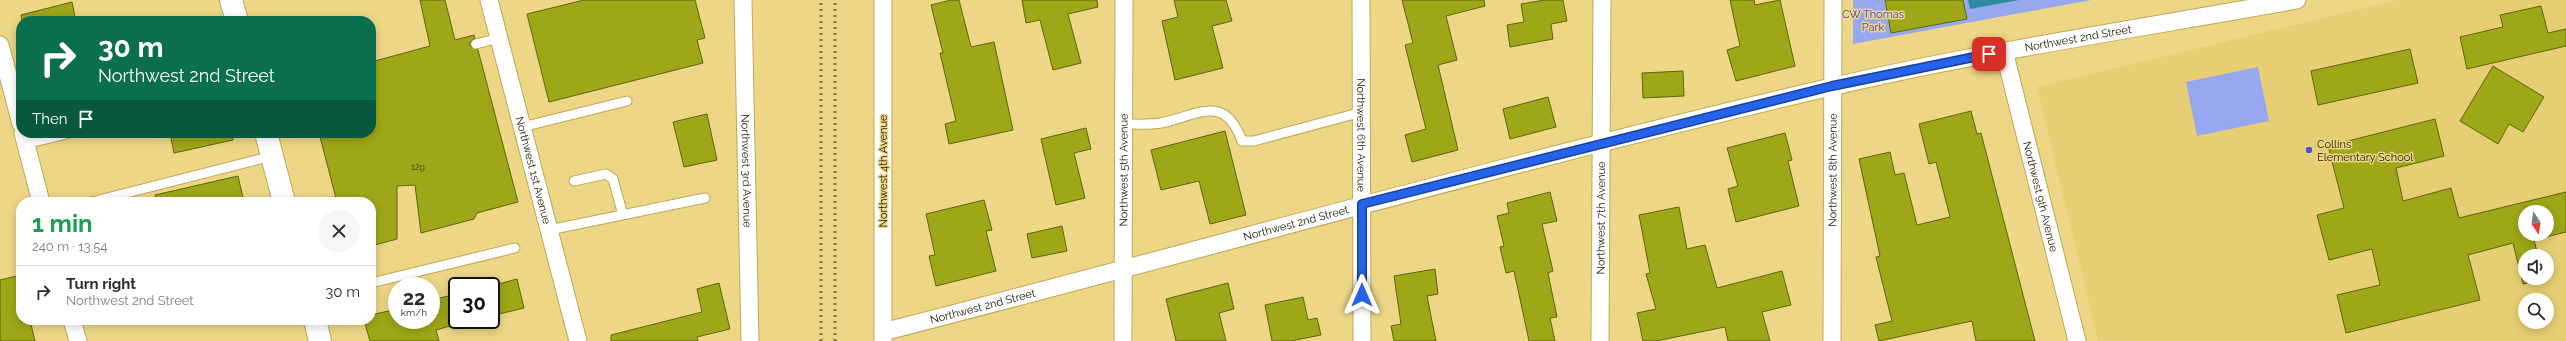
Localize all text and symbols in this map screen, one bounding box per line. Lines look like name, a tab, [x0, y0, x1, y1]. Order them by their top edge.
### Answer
park label: CW Thomas Park	[1842, 8, 1904, 34]
street label: Northwest 2nd Street	[2024, 22, 2133, 54]
text: 30 m	[98, 31, 164, 64]
icon: right	[32, 32, 84, 84]
pin	[1972, 37, 2006, 71]
icon: arrive	[1978, 43, 2000, 65]
text: Northwest 2nd Street	[98, 65, 275, 86]
street label: Northwest 6th Avenue	[1355, 78, 1368, 192]
icon: arrive	[75, 108, 97, 130]
text: Then	[32, 110, 67, 128]
street label: Northwest 5th Avenue	[1117, 113, 1130, 227]
street label: Northwest 8th Avenue	[1826, 113, 1839, 227]
street label: Northwest 3rd Avenue	[739, 114, 754, 228]
street label: Northwest 4th Avenue	[877, 114, 890, 227]
street label: Northwest 1st Avenue	[513, 115, 554, 226]
place label: Collins Elementary School	[2317, 138, 2413, 164]
street label: Northwest 9th Avenue	[2020, 140, 2061, 254]
marker: Collins Elementary School	[2304, 145, 2314, 155]
street label: Northwest 7th Avenue	[1594, 161, 1608, 275]
house number: 129	[411, 162, 425, 172]
street label: Northwest 2nd Street	[1242, 203, 1350, 243]
north arrow	[2518, 205, 2554, 241]
map controls	[2518, 205, 2554, 329]
text: 1 min	[32, 209, 93, 238]
button: close	[318, 210, 360, 252]
text: 240 m · 13:54	[32, 239, 107, 254]
button: sound	[2518, 249, 2554, 285]
position arrow	[1341, 274, 1383, 316]
text: Turn right	[66, 275, 136, 293]
speed limit sign: 30	[448, 277, 500, 329]
icon: right	[32, 281, 54, 303]
text: 30 m	[325, 283, 360, 301]
text: 22	[403, 286, 425, 310]
street label: Northwest 2nd Street	[929, 286, 1037, 326]
text: Northwest 2nd Street	[66, 293, 194, 308]
button: search	[2518, 293, 2554, 329]
text: km/h	[401, 307, 427, 318]

